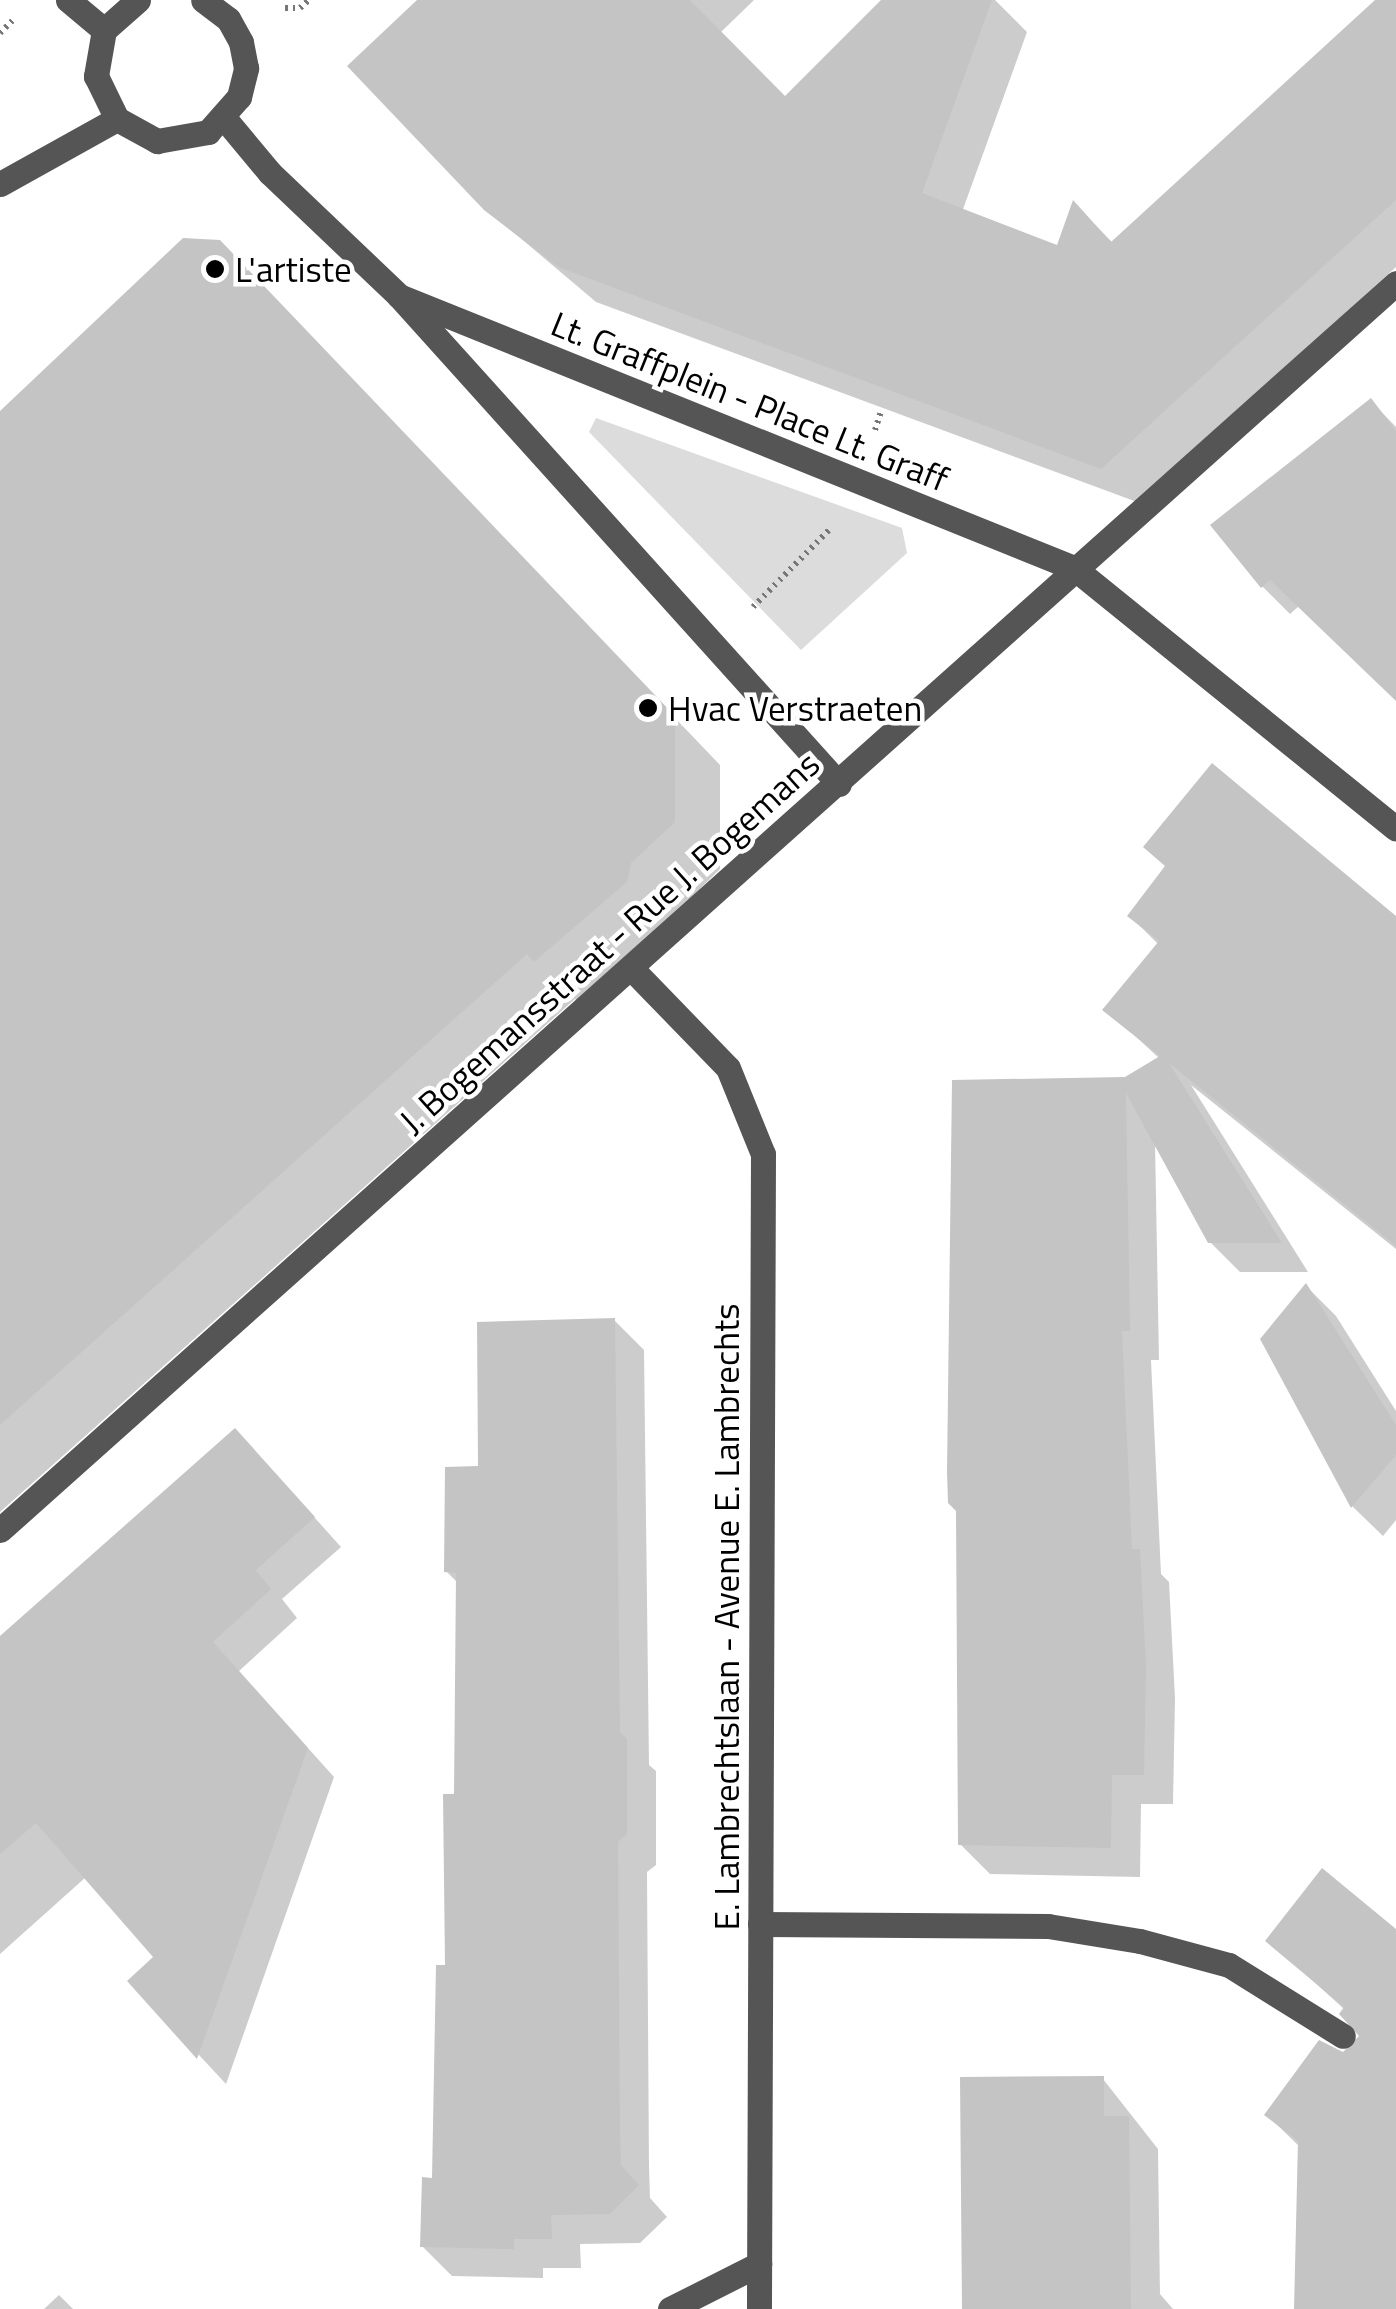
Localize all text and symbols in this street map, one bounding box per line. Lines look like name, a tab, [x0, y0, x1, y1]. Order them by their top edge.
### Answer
place label: L'artiste	[235, 248, 352, 290]
marker: L'artiste	[204, 258, 226, 280]
street label: Lt. Graffplein - Place Lt. Graff	[545, 302, 955, 500]
place label: Hvac Verstraeten	[668, 687, 922, 729]
marker: Hvac Verstraeten	[637, 697, 659, 719]
street label: J. Bogemansstraat - Rue J. Bogemans	[391, 742, 827, 1142]
street label: E. Lambrechtslaan - Avenue E. Lambrechts	[705, 1304, 747, 1930]

